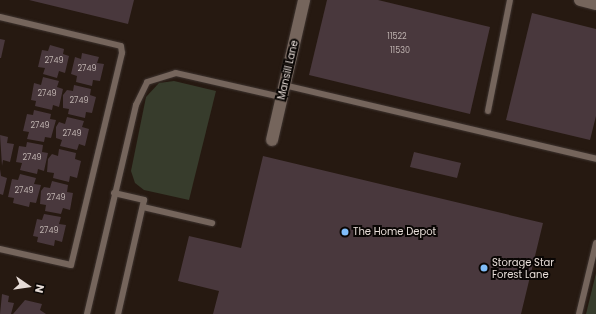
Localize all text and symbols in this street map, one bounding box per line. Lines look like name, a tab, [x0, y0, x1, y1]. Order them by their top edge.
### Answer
house number: 11522	[387, 32, 407, 42]
street label: Mansill Lane	[275, 39, 301, 101]
house number: 11530	[390, 46, 410, 56]
house number: 2749	[44, 56, 64, 66]
house number: 2749	[77, 64, 97, 74]
house number: 2749	[37, 89, 57, 99]
house number: 2749	[69, 96, 89, 106]
house number: 2749	[30, 121, 50, 131]
house number: 2749	[62, 129, 82, 139]
house number: 2749	[22, 153, 42, 163]
house number: 2749	[14, 186, 34, 196]
house number: 2749	[46, 193, 66, 203]
house number: 2749	[39, 226, 59, 236]
place label: The Home Depot	[353, 226, 436, 238]
marker: The Home Depot	[340, 227, 350, 237]
place label: Storage Star Forest Lane	[492, 256, 554, 280]
marker: Storage Star Forest Lane	[479, 263, 489, 273]
north arrow	[8, 266, 48, 306]
text: N	[31, 283, 48, 295]

